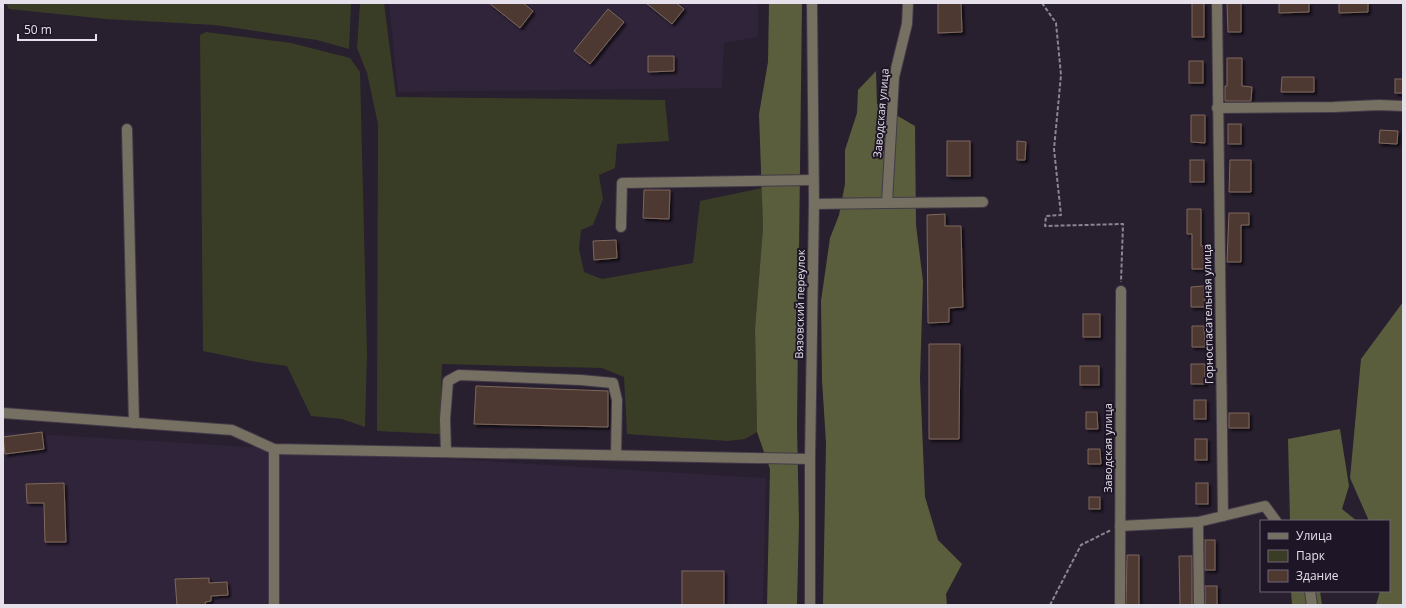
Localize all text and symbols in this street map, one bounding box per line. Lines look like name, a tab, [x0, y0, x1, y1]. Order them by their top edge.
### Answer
scale bar	[18, 16, 96, 42]
text: 50 m	[24, 21, 52, 38]
street label: Заводская улица	[869, 68, 892, 158]
street label: Горноспасательная улица	[1199, 244, 1216, 384]
street label: Вязовский переулок	[791, 249, 808, 359]
street label: Заводская улица	[1100, 403, 1115, 493]
legend	[1260, 520, 1390, 592]
text: Улица	[1296, 527, 1332, 544]
text: Парк	[1296, 547, 1326, 564]
text: Здание	[1296, 567, 1339, 584]

